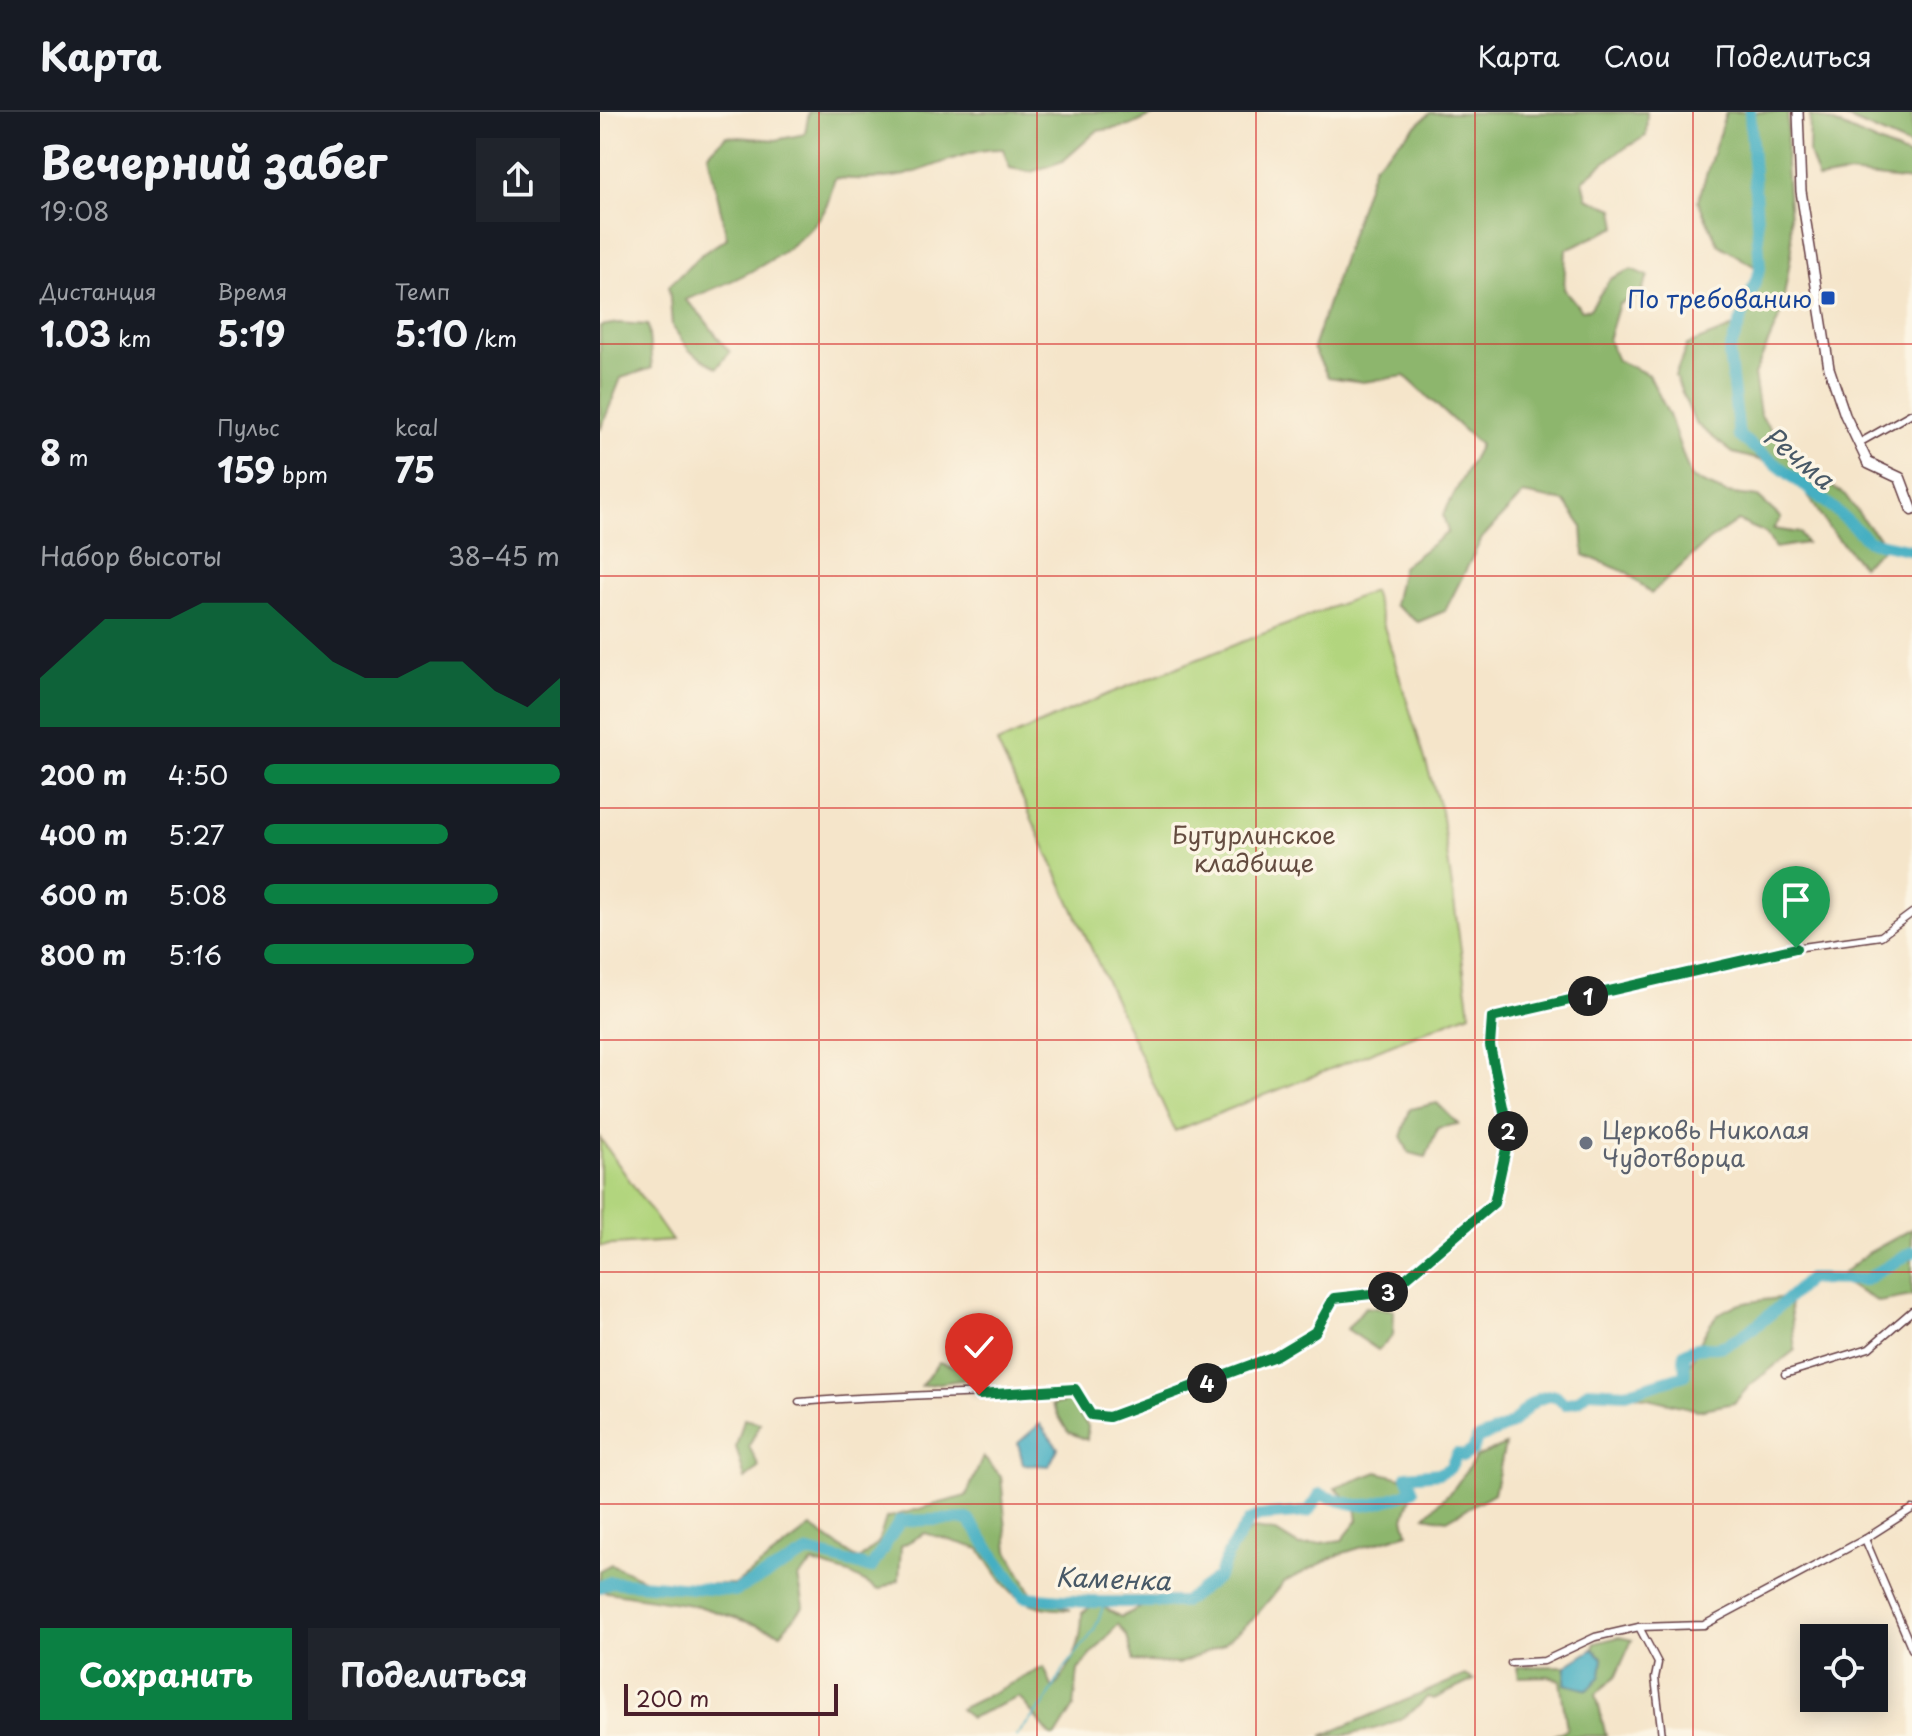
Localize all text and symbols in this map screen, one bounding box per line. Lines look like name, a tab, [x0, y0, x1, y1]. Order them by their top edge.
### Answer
text: Карта	[40, 27, 162, 84]
text: Карта	[1477, 34, 1560, 77]
text: Слои	[1604, 34, 1671, 77]
text: Поделиться	[1715, 34, 1872, 77]
text: Вечерний забег	[40, 128, 387, 194]
button: share	[476, 138, 560, 222]
text: 19:08	[40, 191, 110, 230]
text: Дистанция	[40, 274, 157, 307]
text: Время	[217, 274, 288, 307]
text: Темп	[395, 274, 450, 307]
place label: По требованию	[1627, 280, 1812, 316]
marker: По требованию	[1819, 289, 1837, 307]
text: 1.03	[40, 307, 111, 359]
text: 5:19	[217, 307, 286, 359]
text: 5:10	[395, 307, 468, 359]
text: km	[111, 321, 151, 354]
text: /km	[468, 321, 517, 354]
text: Пульс	[217, 410, 280, 443]
text: kcal	[395, 410, 439, 443]
water label: Речма	[1755, 416, 1843, 498]
text: 8	[40, 426, 61, 478]
text: m	[61, 440, 88, 473]
text: 159	[217, 443, 275, 495]
text: 75	[395, 443, 435, 495]
text: bpm	[275, 457, 328, 490]
text: Набор высоты	[40, 536, 222, 575]
text: 38–45 m	[448, 536, 560, 575]
text: 200 m	[40, 755, 127, 794]
text: 4:50	[168, 755, 228, 794]
text: 400 m	[40, 815, 128, 854]
text: 5:27	[168, 815, 225, 854]
park label: Бутурлинское кладбище	[1172, 816, 1336, 880]
pin	[1762, 866, 1830, 948]
text: 600 m	[40, 875, 128, 914]
text: 5:08	[168, 875, 227, 914]
icon: arrive	[1774, 878, 1818, 922]
text: 800 m	[40, 935, 127, 974]
text: 5:16	[168, 935, 222, 974]
pin: 1	[1568, 976, 1608, 1016]
text: 1	[1583, 979, 1593, 1012]
pin: 2	[1488, 1111, 1528, 1151]
place label: Церковь Николая Чудотворца	[1602, 1111, 1810, 1175]
text: 2	[1500, 1114, 1516, 1147]
marker: Церковь Николая Чудотворца	[1577, 1134, 1595, 1152]
pin: 3	[1368, 1272, 1408, 1312]
text: 3	[1381, 1275, 1395, 1308]
pin	[945, 1313, 1013, 1395]
icon: check	[957, 1325, 1001, 1369]
pin: 4	[1187, 1363, 1227, 1403]
text: 4	[1200, 1366, 1214, 1399]
water label: Каменка	[1055, 1557, 1172, 1600]
map controls	[1800, 1624, 1888, 1712]
button: locate	[1800, 1624, 1888, 1712]
button: Сохранить	[40, 1628, 292, 1720]
button: Поделиться	[308, 1628, 560, 1720]
scale bar	[624, 1680, 838, 1716]
text: 200 m	[636, 1681, 709, 1714]

